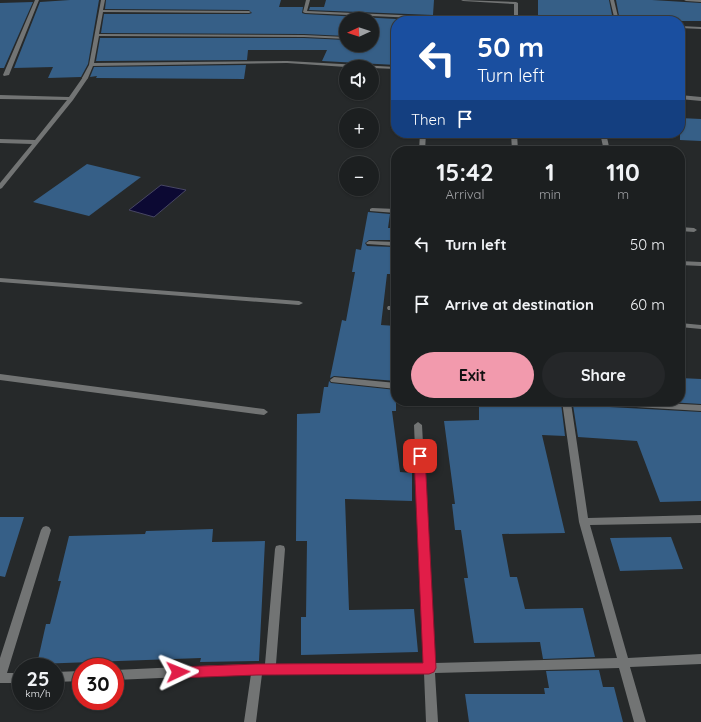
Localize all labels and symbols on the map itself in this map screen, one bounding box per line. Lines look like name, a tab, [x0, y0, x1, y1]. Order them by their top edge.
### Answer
north arrow	[339, 12, 379, 52]
pin	[403, 439, 437, 473]
position arrow	[157, 651, 199, 693]
speed limit sign: 30	[72, 658, 124, 710]

